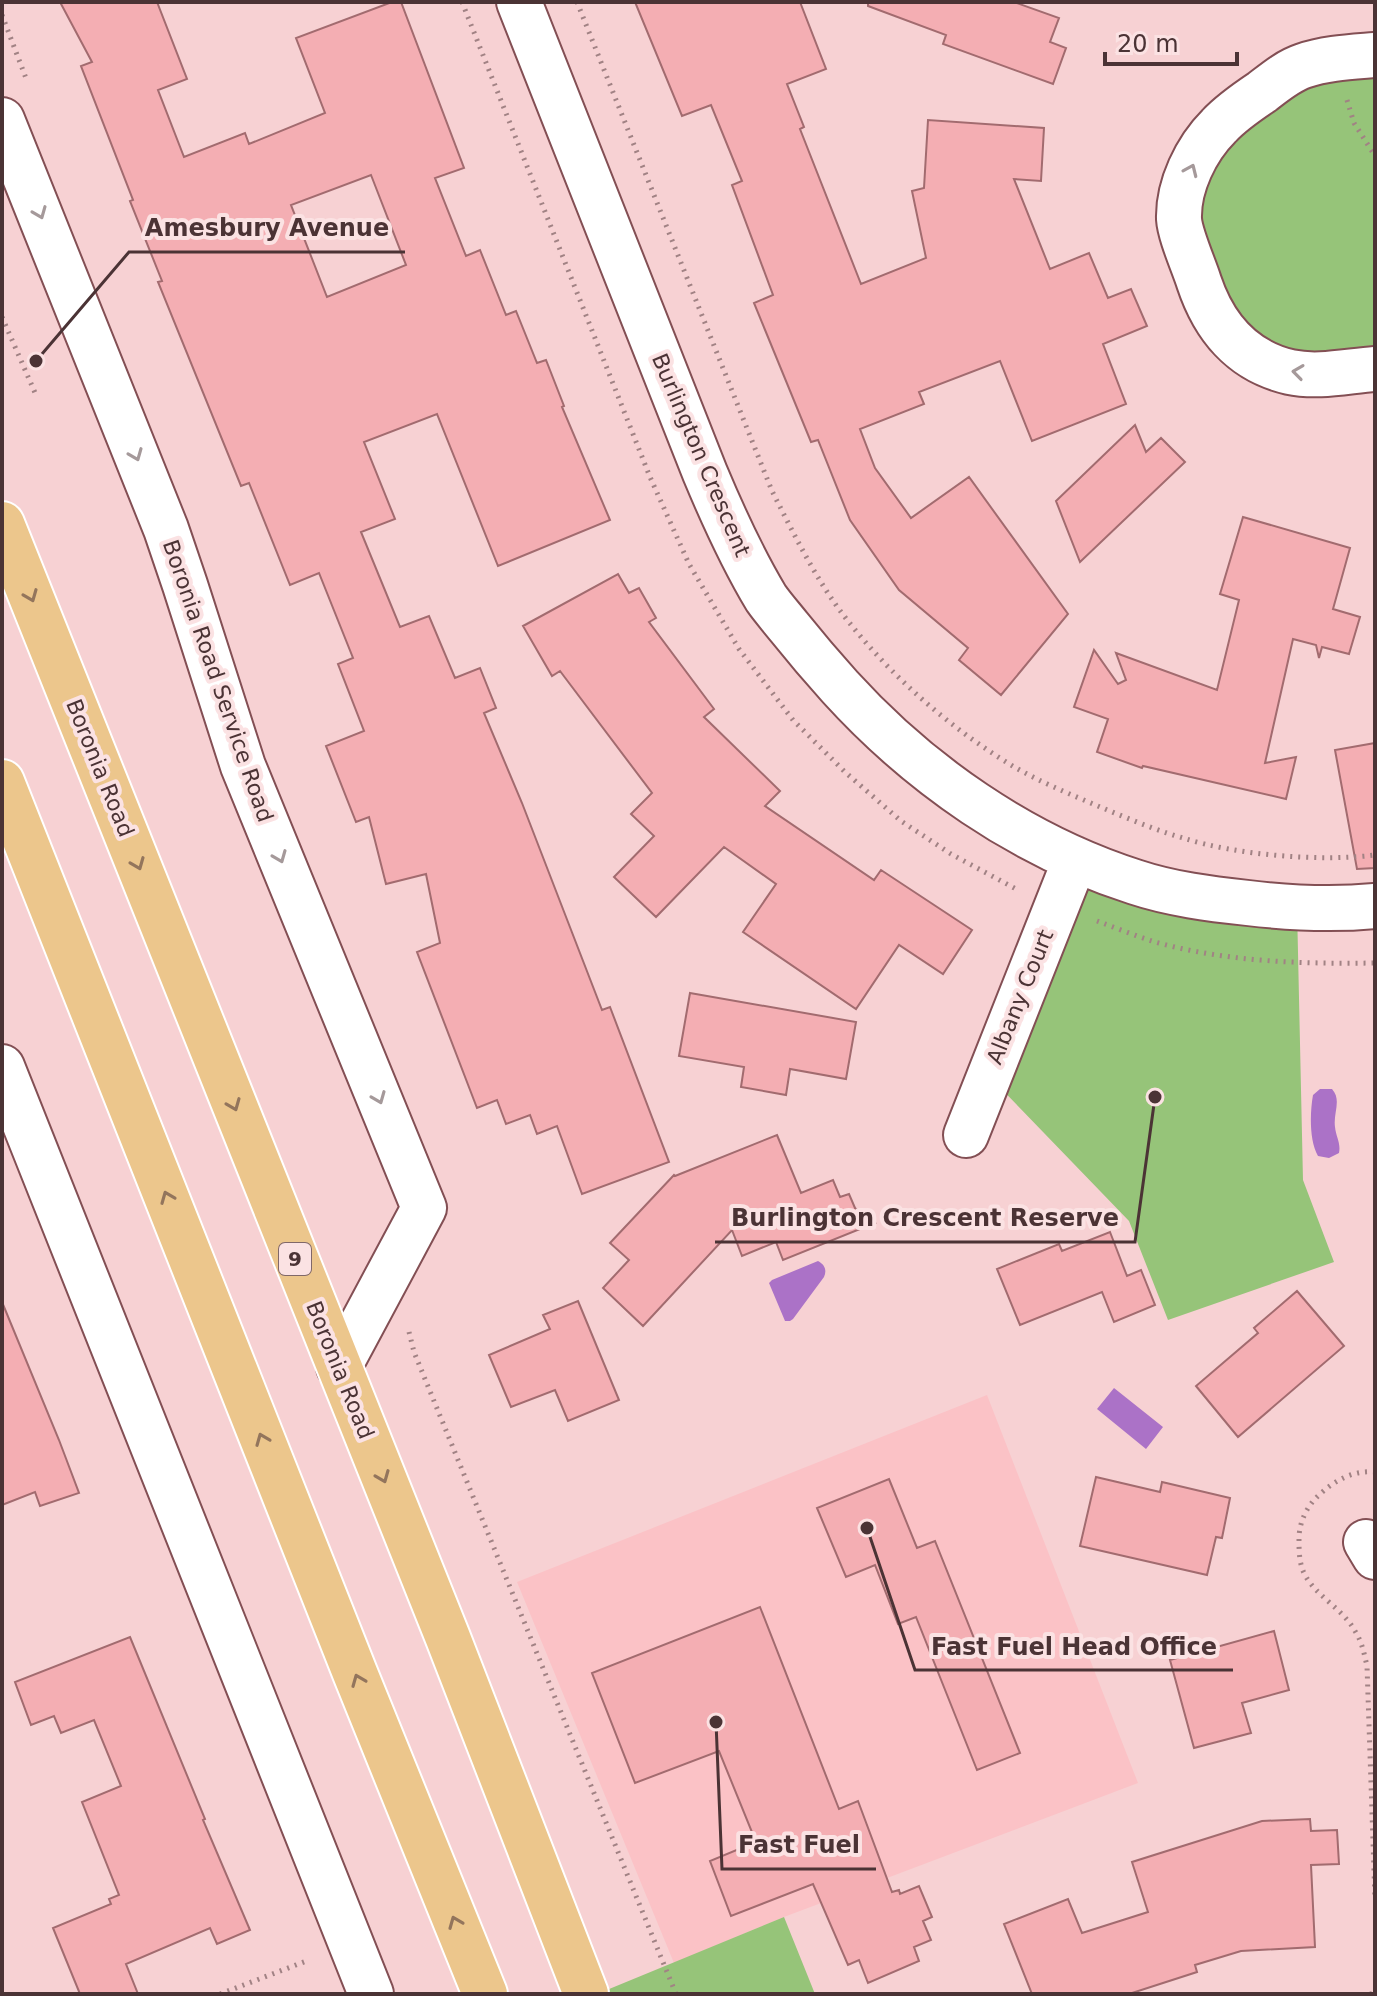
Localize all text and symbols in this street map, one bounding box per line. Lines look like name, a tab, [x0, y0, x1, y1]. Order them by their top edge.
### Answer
scale bar	[1105, 16, 1237, 66]
text: 20 m	[1117, 30, 1179, 58]
one-way arrow	[1181, 163, 1197, 178]
callout: Amesbury Avenue	[129, 204, 405, 252]
one-way arrow	[30, 205, 47, 219]
text: Amesbury Avenue	[145, 214, 389, 242]
street label: Burlington Crescent	[647, 350, 755, 561]
one-way arrow	[1291, 364, 1304, 381]
one-way arrow	[126, 447, 143, 461]
street label: Boronia Road Service Road	[158, 537, 278, 825]
one-way arrow	[21, 588, 38, 602]
street label: Boronia Road	[61, 695, 139, 841]
one-way arrow	[271, 849, 287, 863]
one-way arrow	[128, 856, 145, 870]
street label: Albany Court	[982, 926, 1059, 1068]
one-way arrow	[369, 1090, 385, 1104]
one-way arrow	[224, 1097, 241, 1111]
one-way arrow	[160, 1191, 176, 1205]
callout: Burlington Crescent Reserve	[715, 1194, 1135, 1242]
text: Burlington Crescent Reserve	[731, 1204, 1119, 1232]
road number: 9	[279, 1243, 311, 1275]
street label: Boronia Road	[301, 1297, 379, 1443]
one-way arrow	[256, 1433, 272, 1447]
one-way arrow	[373, 1469, 390, 1483]
callout: Fast Fuel Head Office	[915, 1622, 1233, 1670]
text: Fast Fuel Head Office	[931, 1633, 1217, 1661]
one-way arrow	[351, 1674, 368, 1688]
callout: Fast Fuel	[722, 1821, 876, 1869]
text: Fast Fuel	[738, 1831, 860, 1859]
one-way arrow	[449, 1916, 465, 1930]

